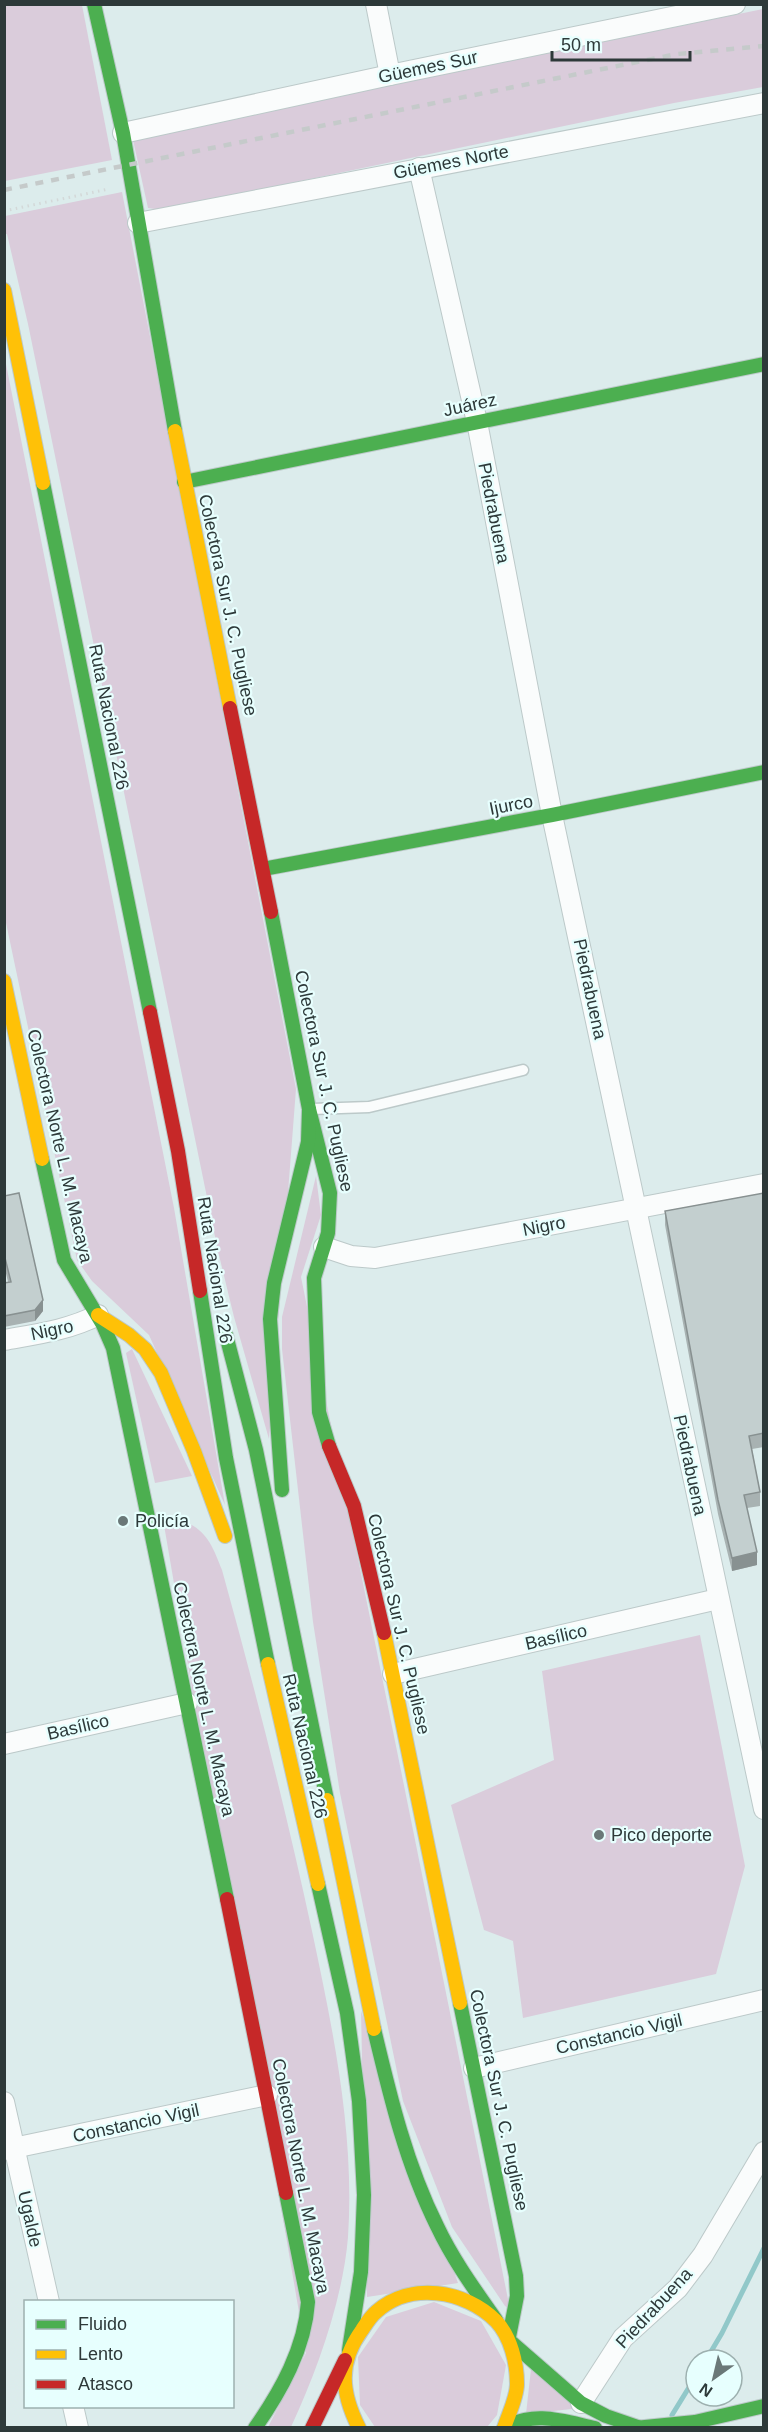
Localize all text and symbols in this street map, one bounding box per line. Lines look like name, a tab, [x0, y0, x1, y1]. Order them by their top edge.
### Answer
scale bar	[552, 24, 690, 62]
text: 50 m	[561, 35, 601, 55]
street label: Güemes Sur	[377, 47, 479, 87]
street label: Güemes Norte	[392, 141, 510, 183]
street label: Juárez	[441, 390, 499, 420]
street label: Piedrabuena	[474, 461, 514, 566]
street label: Colectora Sur J. C. Pugliese	[195, 492, 261, 718]
street label: Ruta Nacional 226	[85, 642, 133, 792]
street label: Ijurco	[487, 791, 535, 819]
street label: Piedrabuena	[570, 937, 611, 1042]
street label: Colectora Sur J. C. Pugliese	[291, 968, 357, 1194]
street label: Colectora Norte L. M. Macaya	[23, 1027, 97, 1266]
street label: Ruta Nacional 226	[194, 1195, 236, 1345]
street label: Nigro	[521, 1212, 567, 1240]
street label: Nigro	[29, 1316, 75, 1344]
street label: Piedrabuena	[670, 1413, 711, 1518]
place label: Policía	[135, 1511, 190, 1531]
street label: Colectora Sur J. C. Pugliese	[364, 1512, 434, 1736]
marker: Policía	[116, 1514, 130, 1528]
street label: Colectora Norte L. M. Macaya	[169, 1580, 239, 1819]
street label: Basílico	[523, 1620, 589, 1654]
street label: Ruta Nacional 226	[279, 1672, 331, 1820]
street label: Basílico	[45, 1710, 111, 1744]
place label: Pico deporte	[611, 1825, 712, 1845]
marker: Pico deporte	[592, 1828, 606, 1842]
street label: Colectora Sur J. C. Pugliese	[466, 1987, 532, 2213]
street label: Constancio Vigil	[554, 2010, 684, 2058]
street label: Colectora Norte L. M. Macaya	[268, 2057, 334, 2296]
street label: Constancio Vigil	[71, 2100, 201, 2146]
street label: Ugalde	[14, 2189, 46, 2249]
street label: Piedrabuena	[612, 2263, 697, 2352]
legend	[24, 2300, 234, 2408]
text: Fluido	[78, 2314, 127, 2334]
text: Lento	[78, 2344, 123, 2364]
north arrow	[684, 2348, 744, 2408]
text: Atasco	[78, 2374, 133, 2394]
text: N	[696, 2380, 715, 2400]

